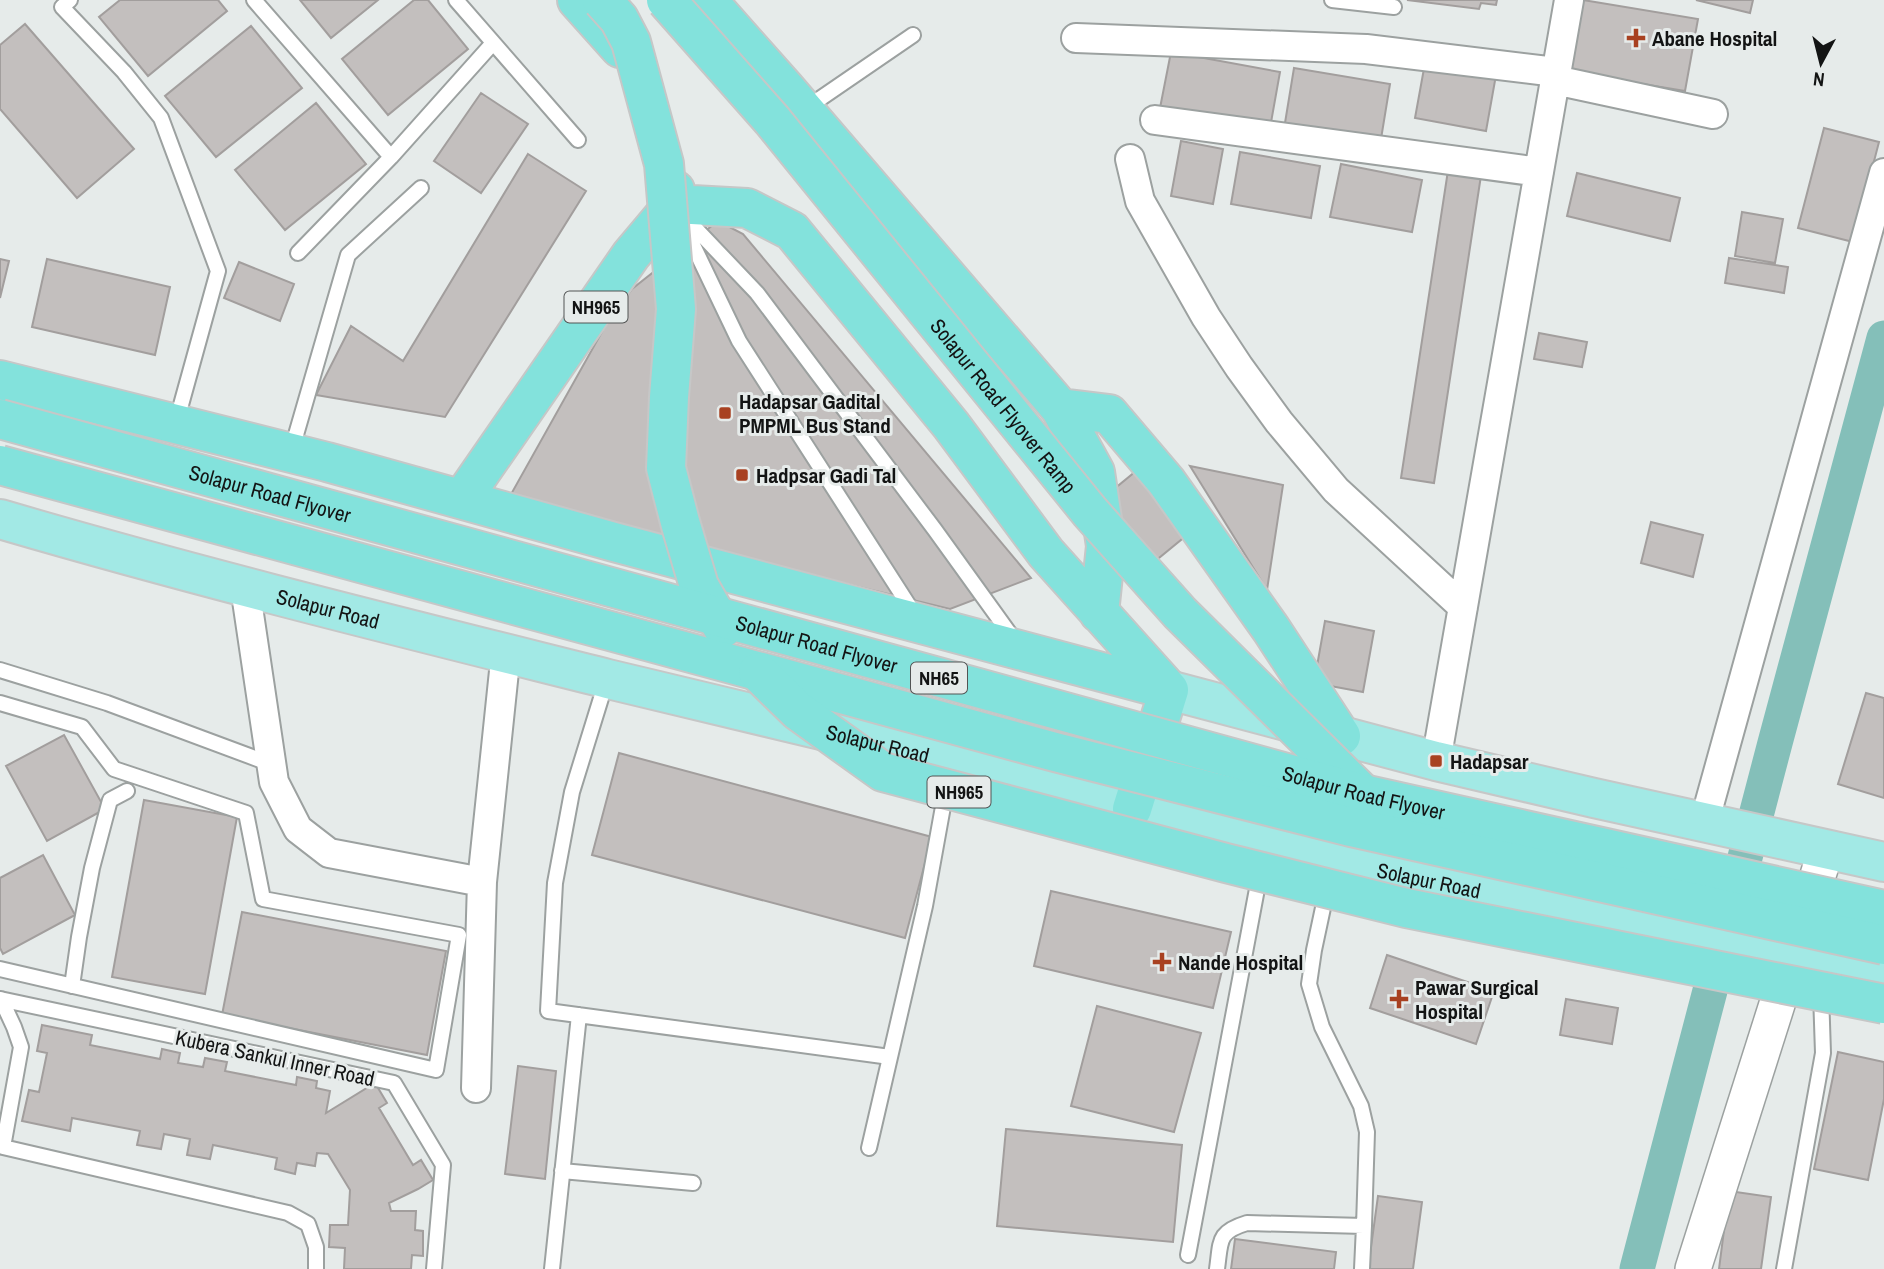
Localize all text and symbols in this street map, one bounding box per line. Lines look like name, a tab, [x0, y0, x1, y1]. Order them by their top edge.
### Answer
place label: Abane Hospital	[1652, 24, 1777, 53]
marker: Abane Hospital	[1626, 28, 1646, 48]
north arrow	[1786, 28, 1856, 98]
text: N	[1812, 66, 1826, 93]
road number: NH965	[564, 292, 628, 322]
street label: Solapur Road Flyover Ramp	[924, 312, 1084, 499]
place label: Hadapsar Gadital PMPML Bus Stand	[739, 387, 891, 440]
marker: Hadapsar Gadital PMPML Bus Stand	[717, 405, 733, 421]
street label: Solapur Road Flyover	[186, 457, 354, 529]
place label: Hadpsar Gadi Tal	[756, 461, 896, 490]
marker: Hadpsar Gadi Tal	[734, 467, 750, 483]
street label: Solapur Road	[273, 581, 383, 635]
street label: Solapur Road Flyover	[732, 608, 901, 680]
road number: NH65	[911, 663, 967, 694]
street label: Solapur Road	[823, 717, 932, 770]
place label: Hadapsar	[1450, 747, 1529, 776]
marker: Hadapsar	[1428, 753, 1444, 769]
street label: Solapur Road Flyover	[1279, 758, 1448, 826]
road number: NH965	[928, 776, 990, 807]
street label: Solapur Road	[1374, 855, 1483, 905]
place label: Nande Hospital	[1178, 948, 1303, 977]
marker: Nande Hospital	[1152, 952, 1172, 972]
place label: Pawar Surgical Hospital	[1415, 973, 1538, 1026]
marker: Pawar Surgical Hospital	[1389, 989, 1409, 1009]
street label: Kubera Sankul Inner Road	[173, 1023, 377, 1093]

